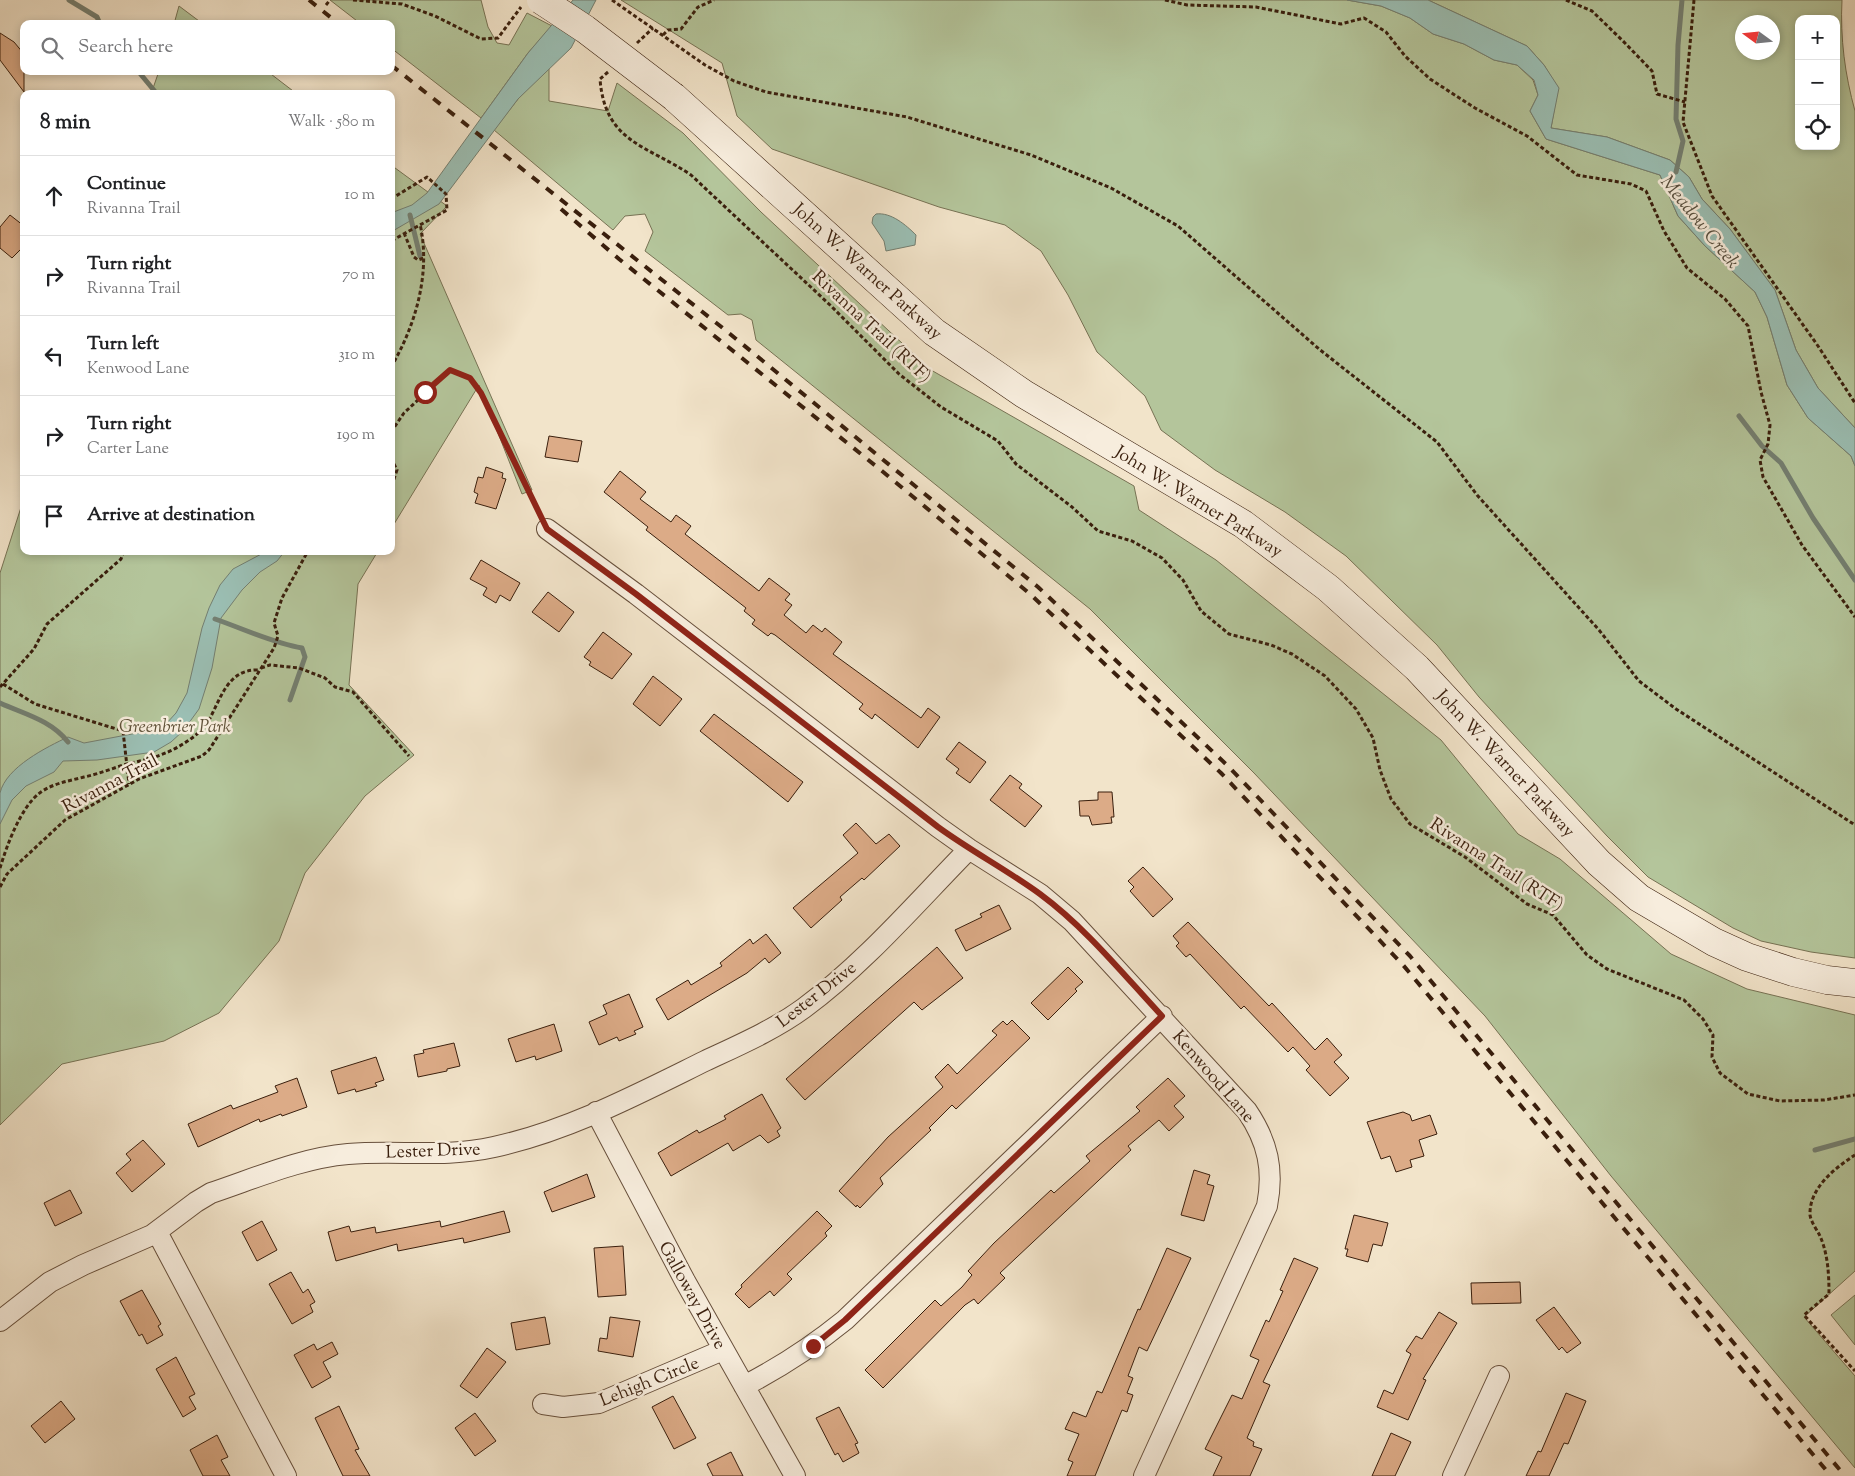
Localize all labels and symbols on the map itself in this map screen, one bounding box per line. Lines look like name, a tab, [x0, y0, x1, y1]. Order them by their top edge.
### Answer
north arrow	[1735, 15, 1780, 60]
water label: Meadow Creek	[1653, 170, 1745, 275]
street label: John W. Warner Parkway	[785, 197, 947, 347]
street label: Rivanna Trail (RTF)	[805, 265, 936, 390]
route start	[414, 381, 437, 404]
street label: John W. Warner Parkway	[1108, 440, 1287, 565]
street label: John W. Warner Parkway	[1428, 684, 1580, 844]
park label: Greenbrier Park	[119, 715, 231, 741]
street label: Rivanna Trail	[58, 749, 164, 821]
street label: Rivanna Trail (RTF)	[1424, 813, 1568, 919]
street label: Lester Drive	[772, 956, 863, 1035]
street label: Kenwood Lane	[1165, 1025, 1260, 1129]
street label: Lester Drive	[385, 1137, 481, 1167]
street label: Galloway Drive	[651, 1237, 732, 1355]
route end	[802, 1335, 825, 1358]
street label: Lehigh Circle	[596, 1351, 703, 1415]

